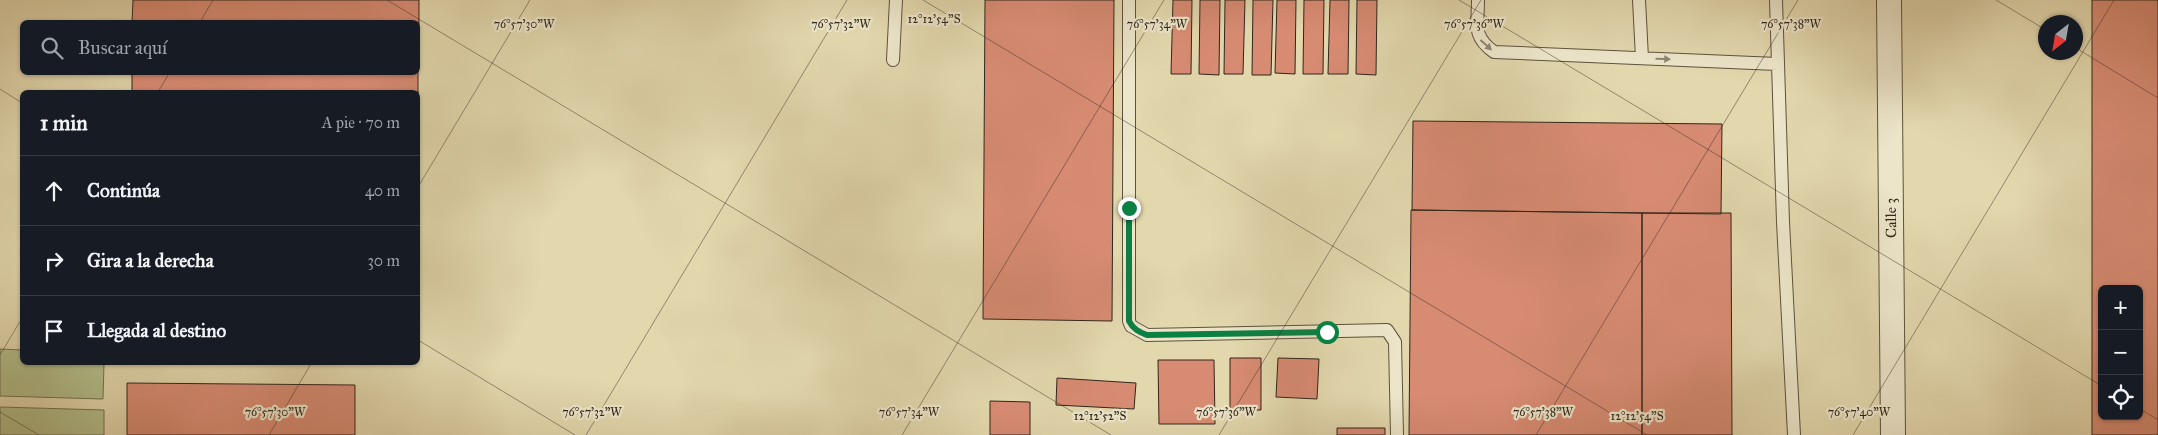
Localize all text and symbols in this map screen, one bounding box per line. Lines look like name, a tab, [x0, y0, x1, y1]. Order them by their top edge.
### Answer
text: 12°12'54"S	[907, 12, 961, 26]
north arrow	[2038, 15, 2083, 60]
text: 76°57'30"W	[494, 17, 555, 31]
text: 76°57'32"W	[811, 17, 871, 31]
text: 76°57'34"W	[1127, 17, 1188, 31]
text: 76°57'36"W	[1444, 17, 1504, 31]
text: 76°57'38"W	[1761, 17, 1822, 31]
search box	[20, 20, 420, 75]
icon: search	[38, 34, 66, 62]
text: Buscar aquí	[78, 36, 167, 59]
one-way arrow	[1480, 39, 1492, 51]
one-way arrow	[1656, 56, 1672, 64]
text: 1 min	[40, 110, 88, 136]
text: A pie · 70 m	[322, 113, 400, 132]
icon: ahead	[40, 177, 68, 205]
text: Continúa	[87, 179, 160, 202]
text: 40 m	[365, 181, 400, 200]
route end	[1118, 197, 1141, 220]
street label: Calle 3	[1882, 198, 1900, 238]
icon: right	[40, 247, 68, 275]
text: Gira a la derecha	[87, 249, 214, 272]
text: 30 m	[367, 251, 400, 270]
map controls	[2098, 285, 2143, 420]
button: +	[2098, 285, 2143, 330]
icon: arrive	[40, 317, 68, 345]
text: Llegada al destino	[87, 319, 226, 342]
route start	[1316, 321, 1339, 344]
button: −	[2098, 330, 2143, 375]
button: locate	[2098, 375, 2143, 420]
text: 76°57'30"W	[245, 405, 306, 419]
text: 76°57'32"W	[562, 405, 622, 419]
text: 76°57'34"W	[879, 405, 940, 419]
text: 76°57'36"W	[1196, 405, 1256, 419]
text: 76°57'38"W	[1513, 405, 1574, 419]
text: 76°57'40"W	[1828, 405, 1891, 419]
text: 12°12'52"S	[1074, 409, 1126, 423]
text: 12°12'54"S	[1610, 409, 1664, 423]

